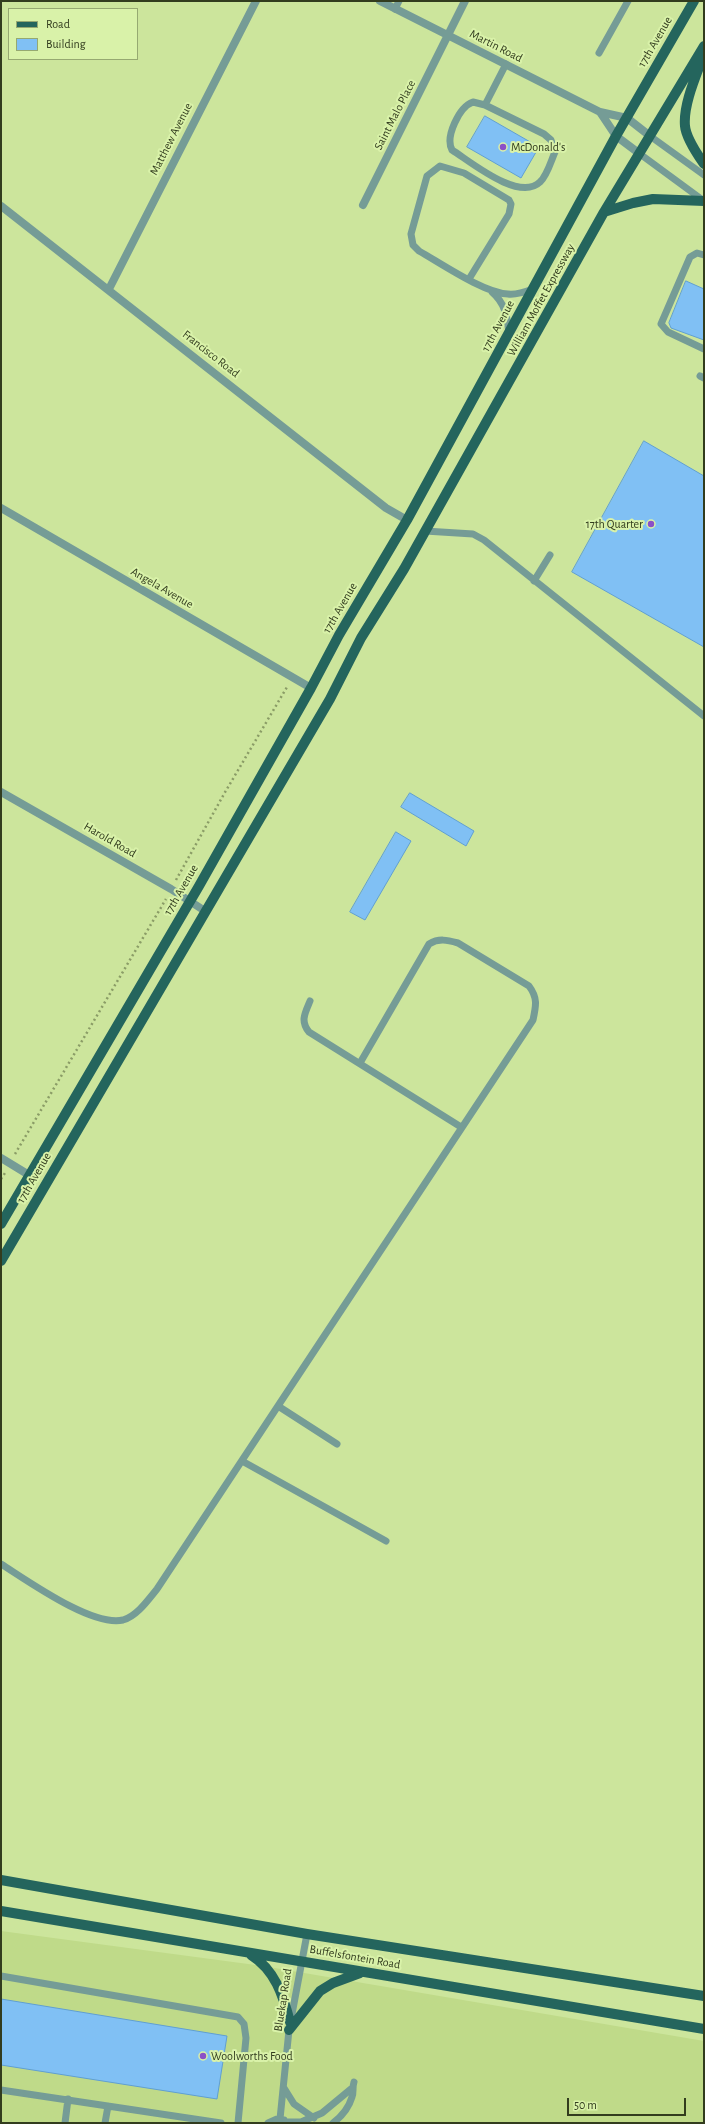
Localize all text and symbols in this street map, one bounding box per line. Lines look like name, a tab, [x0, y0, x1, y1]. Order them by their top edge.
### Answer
legend	[8, 8, 138, 60]
street label: 17th Avenue	[635, 14, 675, 70]
text: Road	[46, 18, 70, 30]
street label: Martin Road	[467, 27, 525, 65]
text: Building	[46, 38, 86, 50]
street label: Saint Malo Place	[371, 78, 419, 152]
street label: Matthew Avenue	[147, 100, 195, 178]
place label: McDonald's	[511, 140, 565, 154]
marker: McDonald's	[498, 142, 508, 152]
street label: William Moffet Expressway	[504, 241, 578, 359]
street label: 17th Avenue	[478, 298, 518, 354]
street label: Francisco Road	[180, 327, 242, 381]
place label: 17th Quarter	[586, 517, 643, 531]
marker: 17th Quarter	[646, 519, 656, 529]
street label: Angela Avenue	[128, 564, 196, 612]
street label: 17th Avenue	[320, 580, 360, 636]
street label: Harold Road	[81, 819, 139, 861]
street label: 17th Avenue	[161, 862, 201, 918]
street label: 17th Avenue	[14, 1150, 54, 1206]
street label: Buffelsfontein Road	[308, 1942, 402, 1972]
street label: Bluekap Road	[271, 1967, 295, 2033]
place label: Woolworths Food	[211, 2049, 293, 2063]
marker: Woolworths Food	[198, 2051, 208, 2061]
scale bar	[569, 2090, 688, 2116]
text: 50 m	[574, 2099, 597, 2111]

